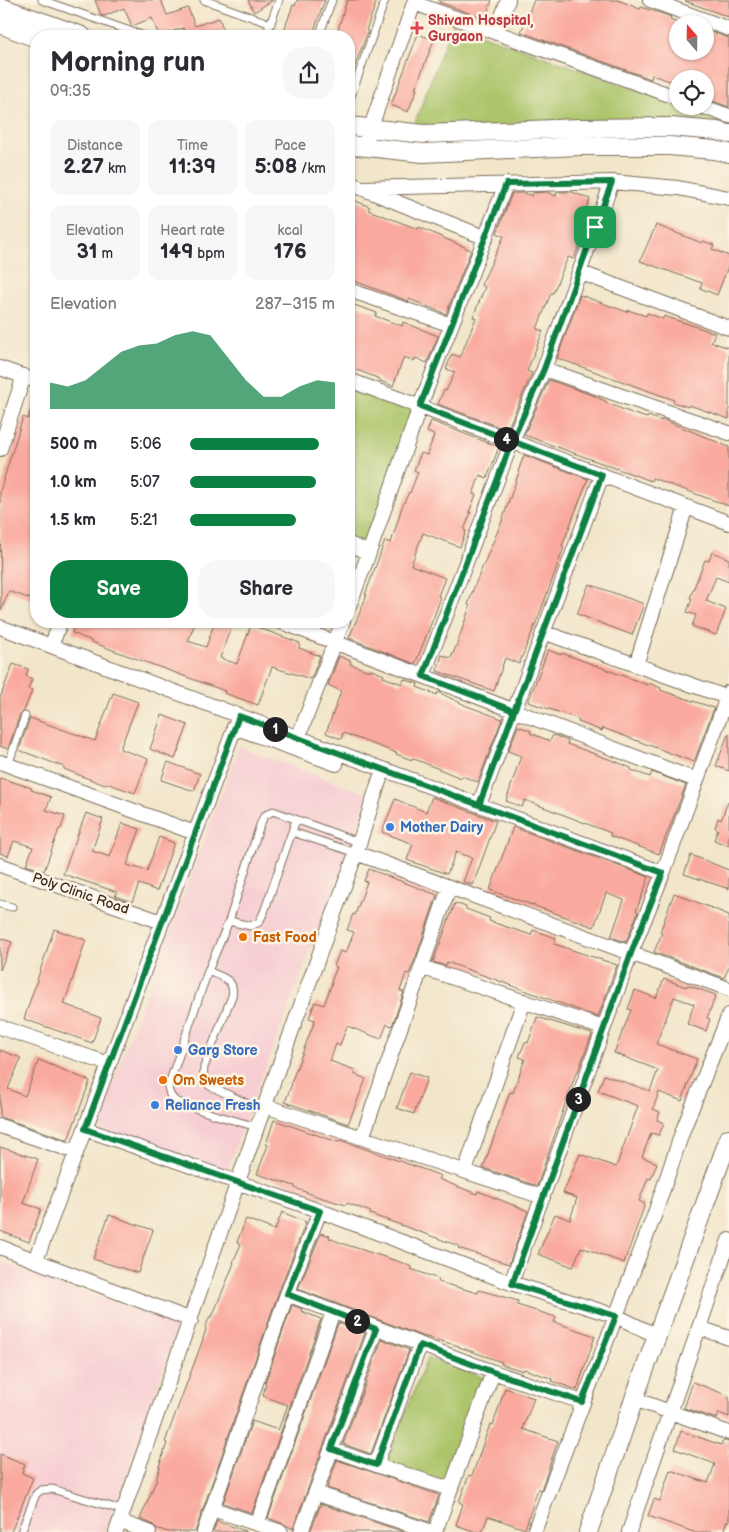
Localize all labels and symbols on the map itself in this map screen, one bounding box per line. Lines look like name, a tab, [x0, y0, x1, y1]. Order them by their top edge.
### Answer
place label: Shivam Hospital, Gurgaon	[428, 12, 534, 45]
north arrow	[669, 15, 714, 60]
marker: Shivam Hospital, Gurgaon	[410, 21, 424, 35]
pin	[574, 206, 616, 248]
pin: 4	[494, 426, 518, 452]
pin: 1	[262, 716, 288, 742]
place label: Mother Dairy	[400, 819, 484, 836]
marker: Mother Dairy	[384, 821, 396, 833]
street label: Poly Clinic Road	[30, 869, 131, 918]
place label: Fast Food	[253, 929, 317, 946]
marker: Fast Food	[237, 931, 249, 943]
place label: Garg Store	[188, 1042, 258, 1059]
marker: Garg Store	[172, 1044, 184, 1056]
place label: Om Sweets	[173, 1072, 244, 1089]
marker: Om Sweets	[157, 1074, 169, 1086]
pin: 3	[566, 1086, 590, 1112]
place label: Reliance Fresh	[165, 1097, 260, 1114]
marker: Reliance Fresh	[149, 1099, 161, 1111]
pin: 2	[344, 1308, 370, 1334]

